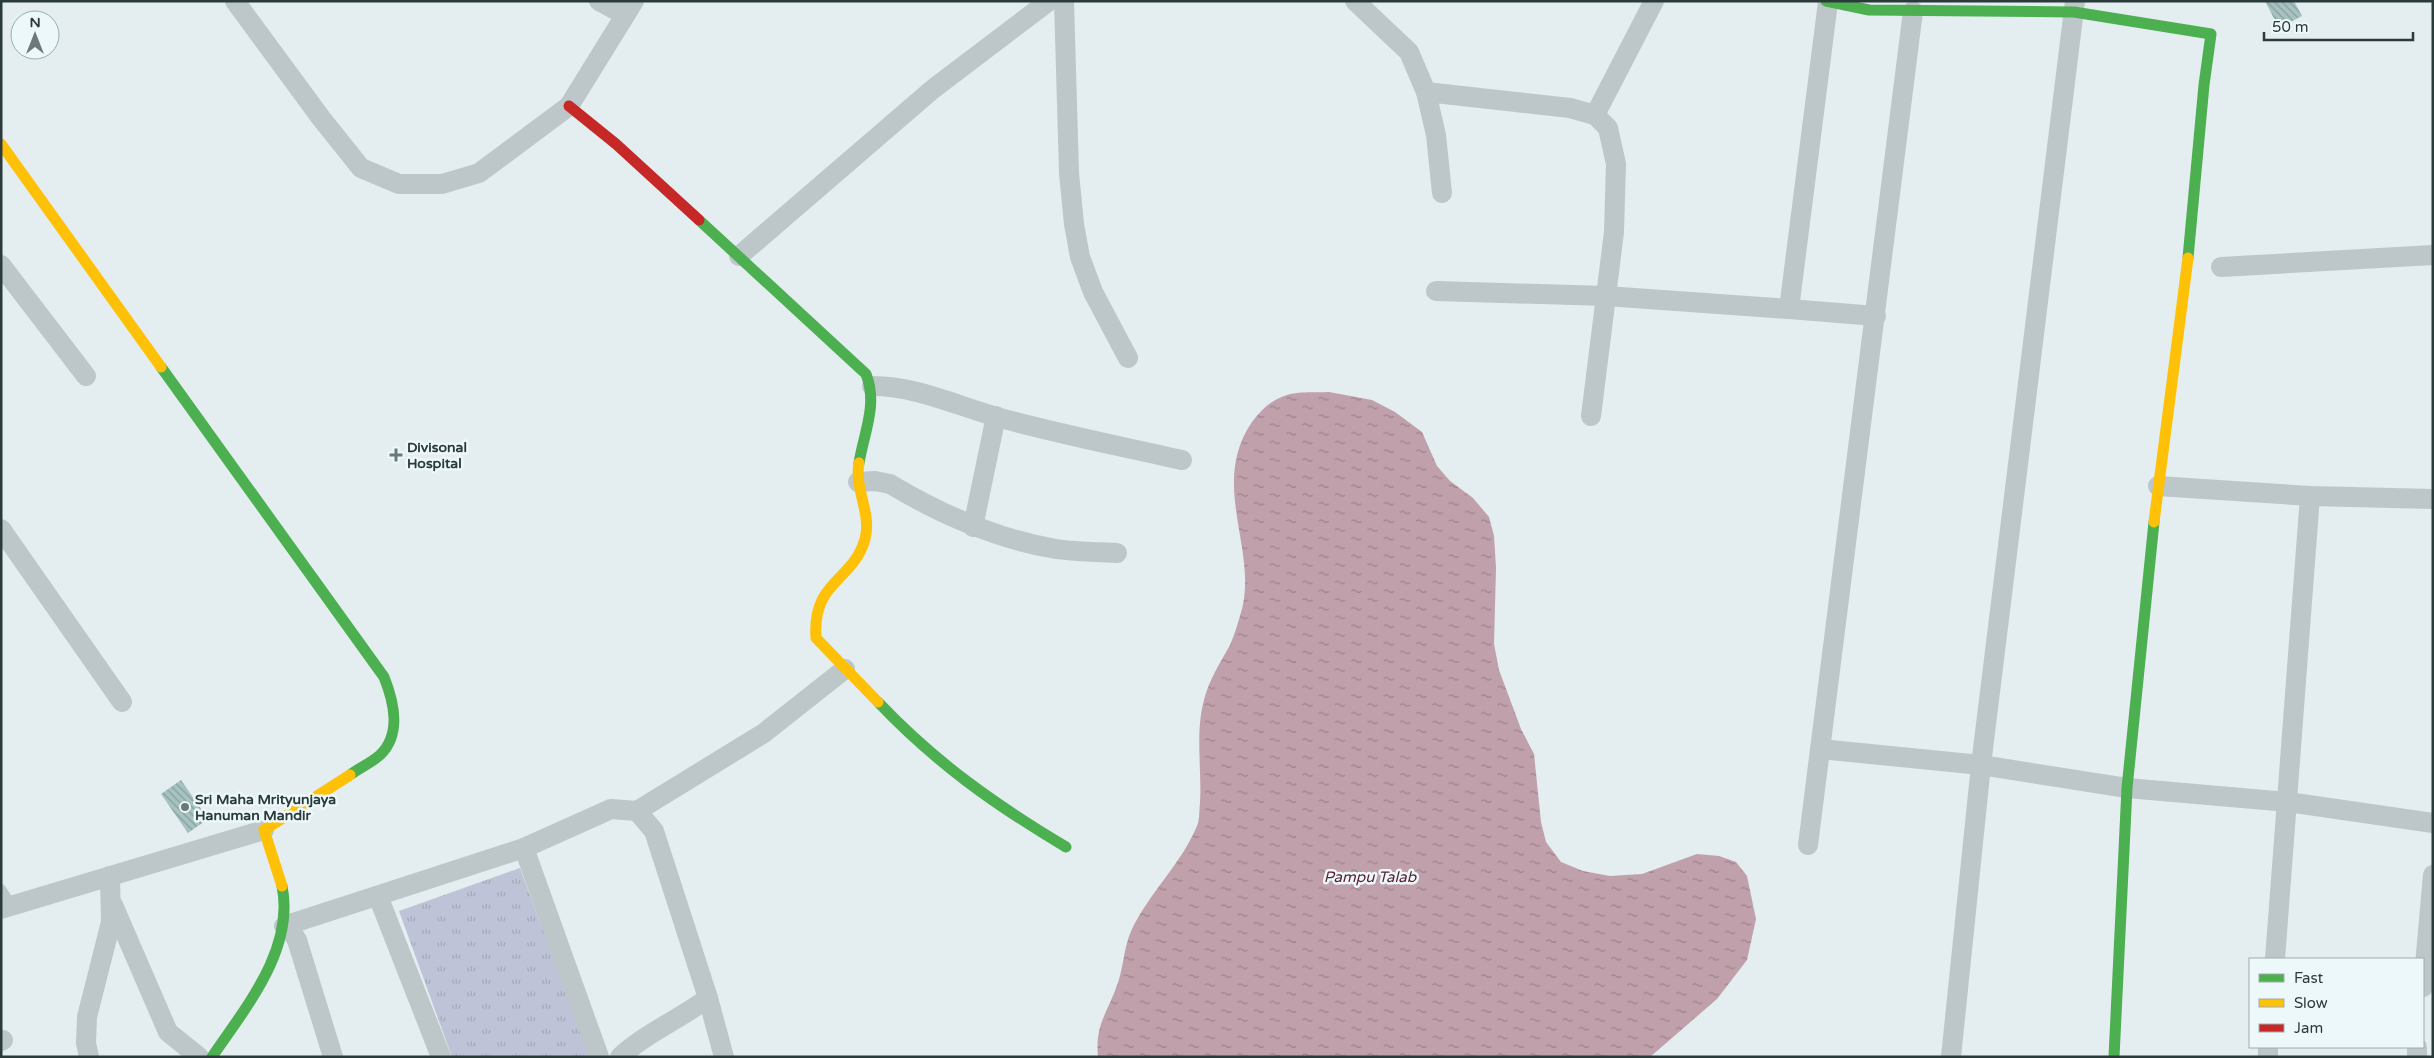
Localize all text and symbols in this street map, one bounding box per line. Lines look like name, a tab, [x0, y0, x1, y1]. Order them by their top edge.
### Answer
north arrow	[10, 10, 60, 60]
scale bar	[2264, 10, 2413, 42]
text: N	[29, 14, 41, 31]
text: 50 m	[2272, 18, 2309, 36]
place label: Divisonal Hospital	[407, 439, 467, 472]
marker: Divisonal Hospital	[389, 448, 403, 462]
place label: Sri Maha Mrityunjaya Hanuman Mandir	[195, 791, 336, 824]
marker: Sri Maha Mrityunjaya Hanuman Mandir	[179, 801, 191, 813]
water label: Pampu Talab	[1324, 868, 1418, 886]
legend	[2249, 958, 2424, 1048]
text: Fast	[2294, 969, 2324, 987]
text: Slow	[2294, 994, 2328, 1012]
text: Jam	[2294, 1019, 2323, 1037]

